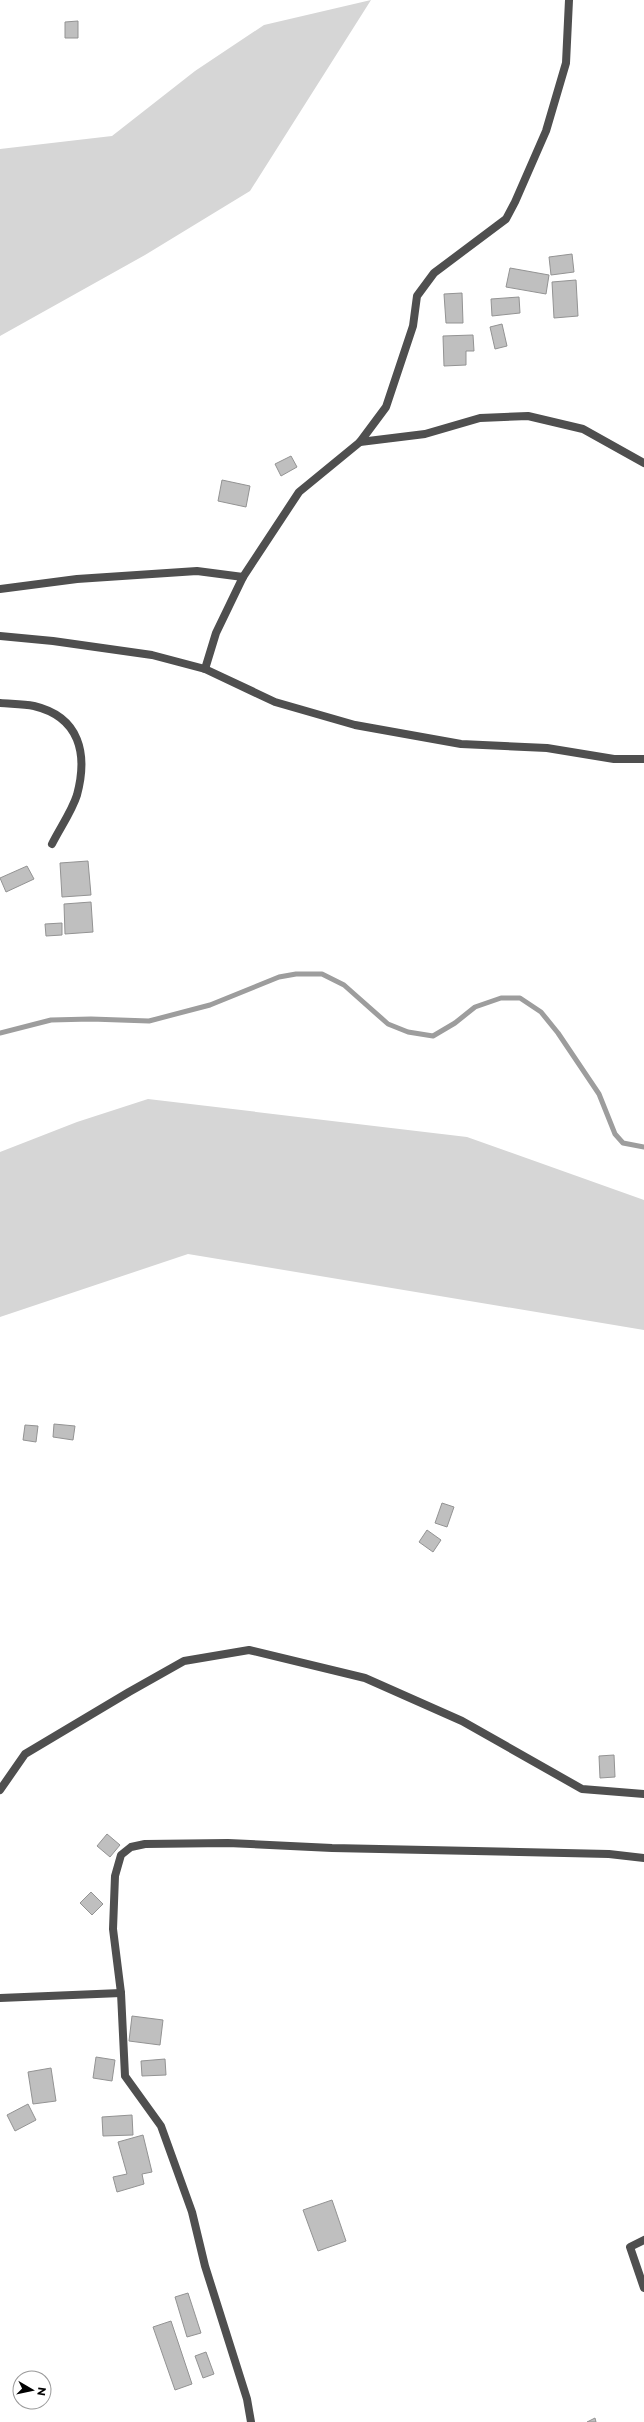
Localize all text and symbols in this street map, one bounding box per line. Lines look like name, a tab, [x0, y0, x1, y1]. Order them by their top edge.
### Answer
north arrow	[12, 2370, 52, 2410]
text: N	[34, 2386, 49, 2397]

